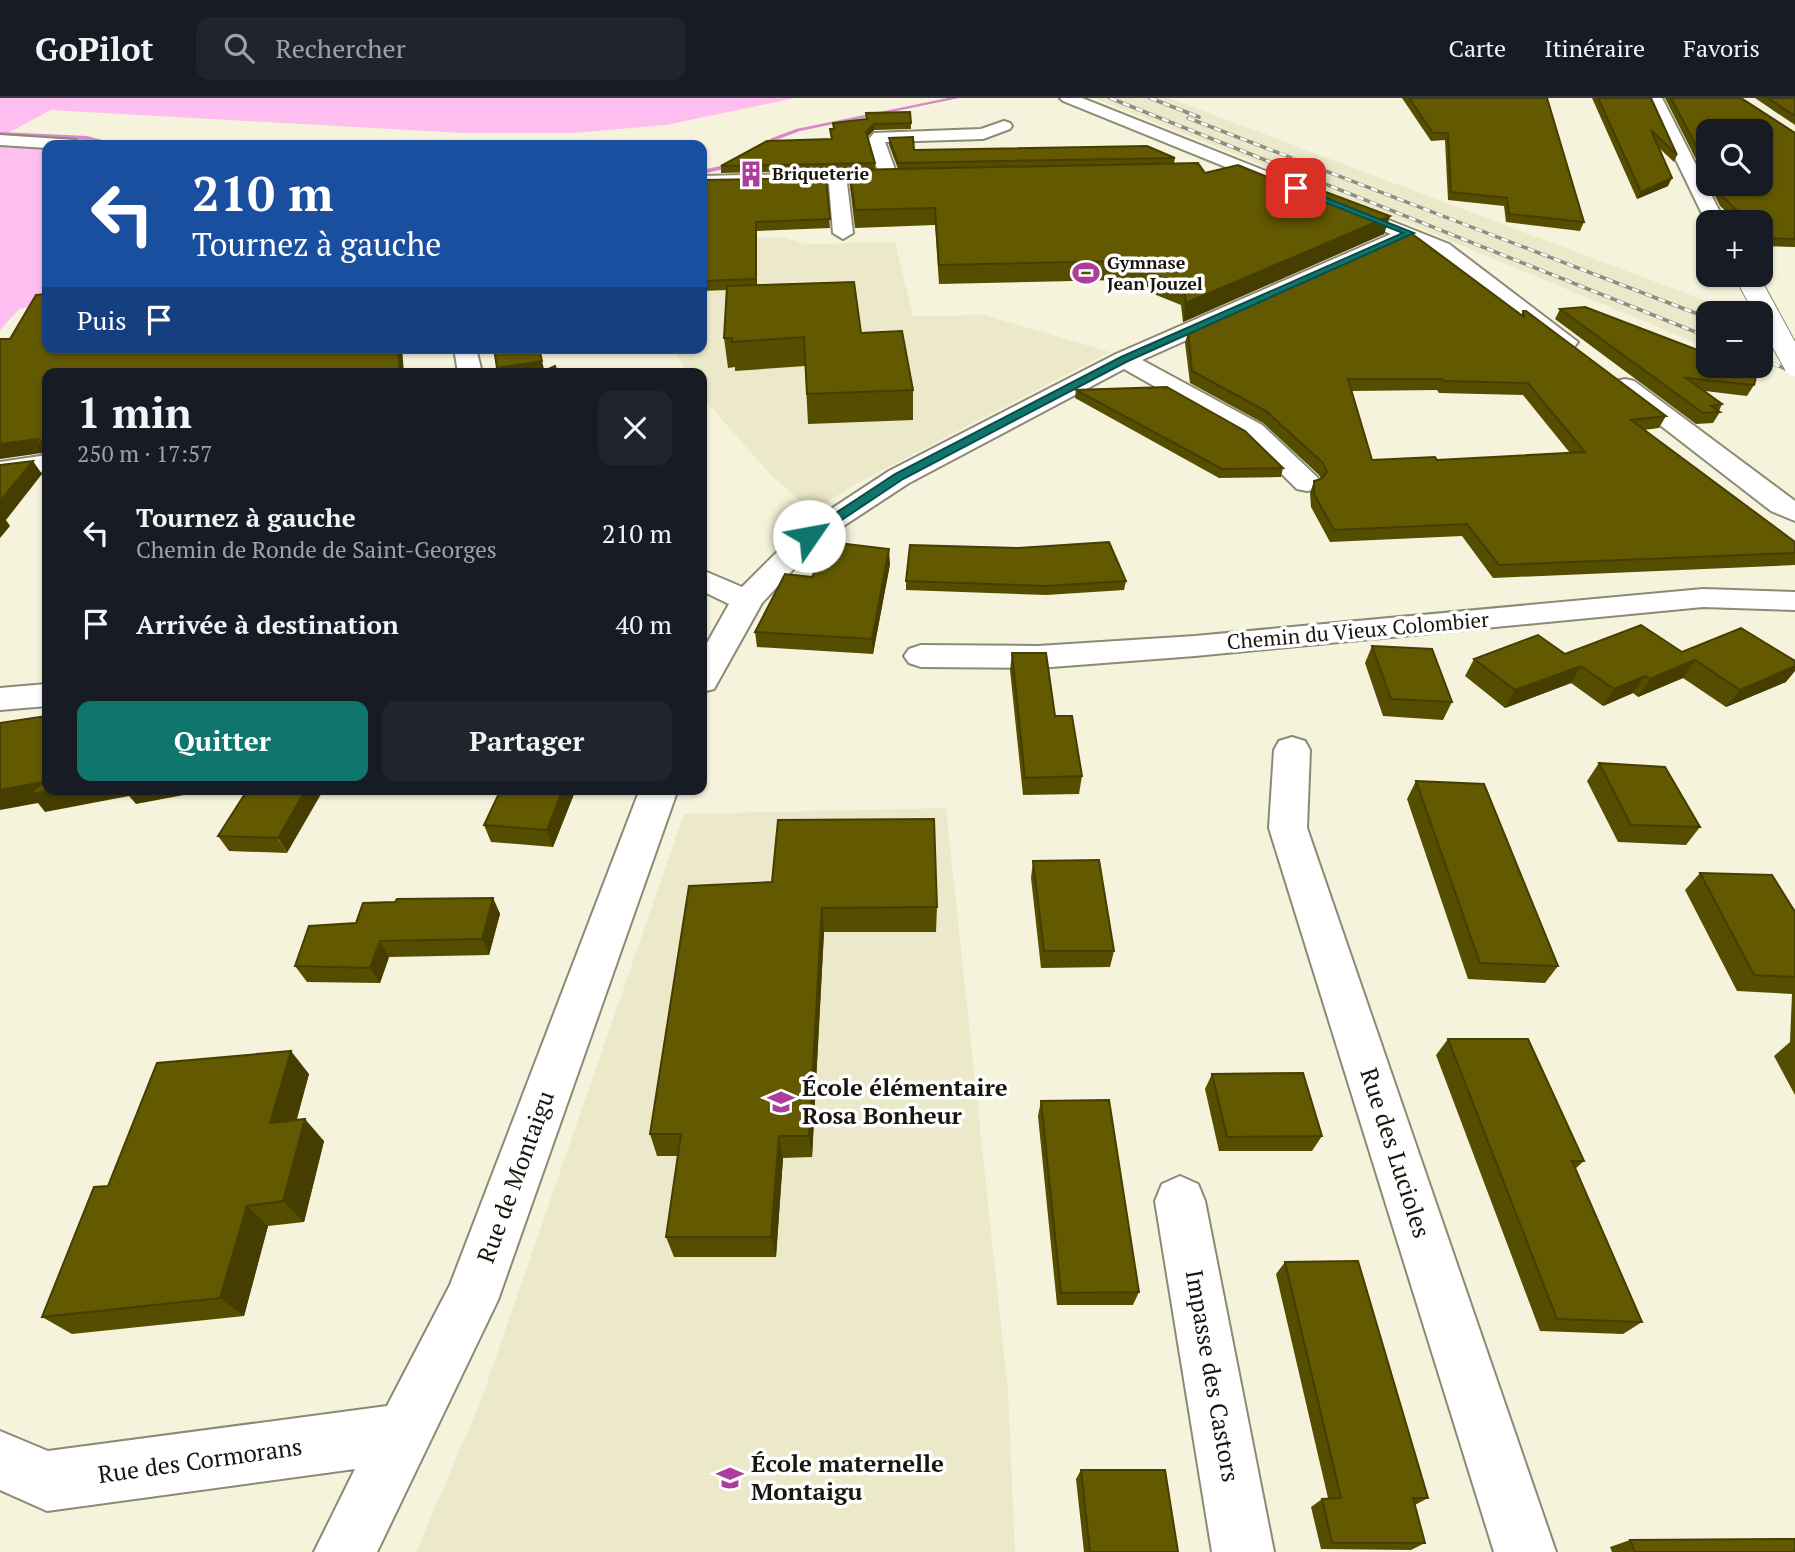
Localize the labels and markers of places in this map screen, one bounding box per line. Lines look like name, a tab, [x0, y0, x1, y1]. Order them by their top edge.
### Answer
pin	[1266, 158, 1326, 218]
building icon: Briqueterie	[736, 159, 766, 189]
place label: Briqueterie	[772, 161, 869, 185]
place label: Gymnase Jean Jouzel	[1107, 250, 1203, 295]
sports icon: Gymnase Jean Jouzel	[1071, 258, 1101, 288]
place label: École élémentaire Rosa Bonheur	[802, 1071, 1008, 1131]
school or university icon: École élémentaire Rosa Bonheur	[766, 1087, 796, 1117]
place label: École maternelle Montaigu	[751, 1447, 944, 1507]
school or university icon: École maternelle Montaigu	[715, 1463, 745, 1493]

